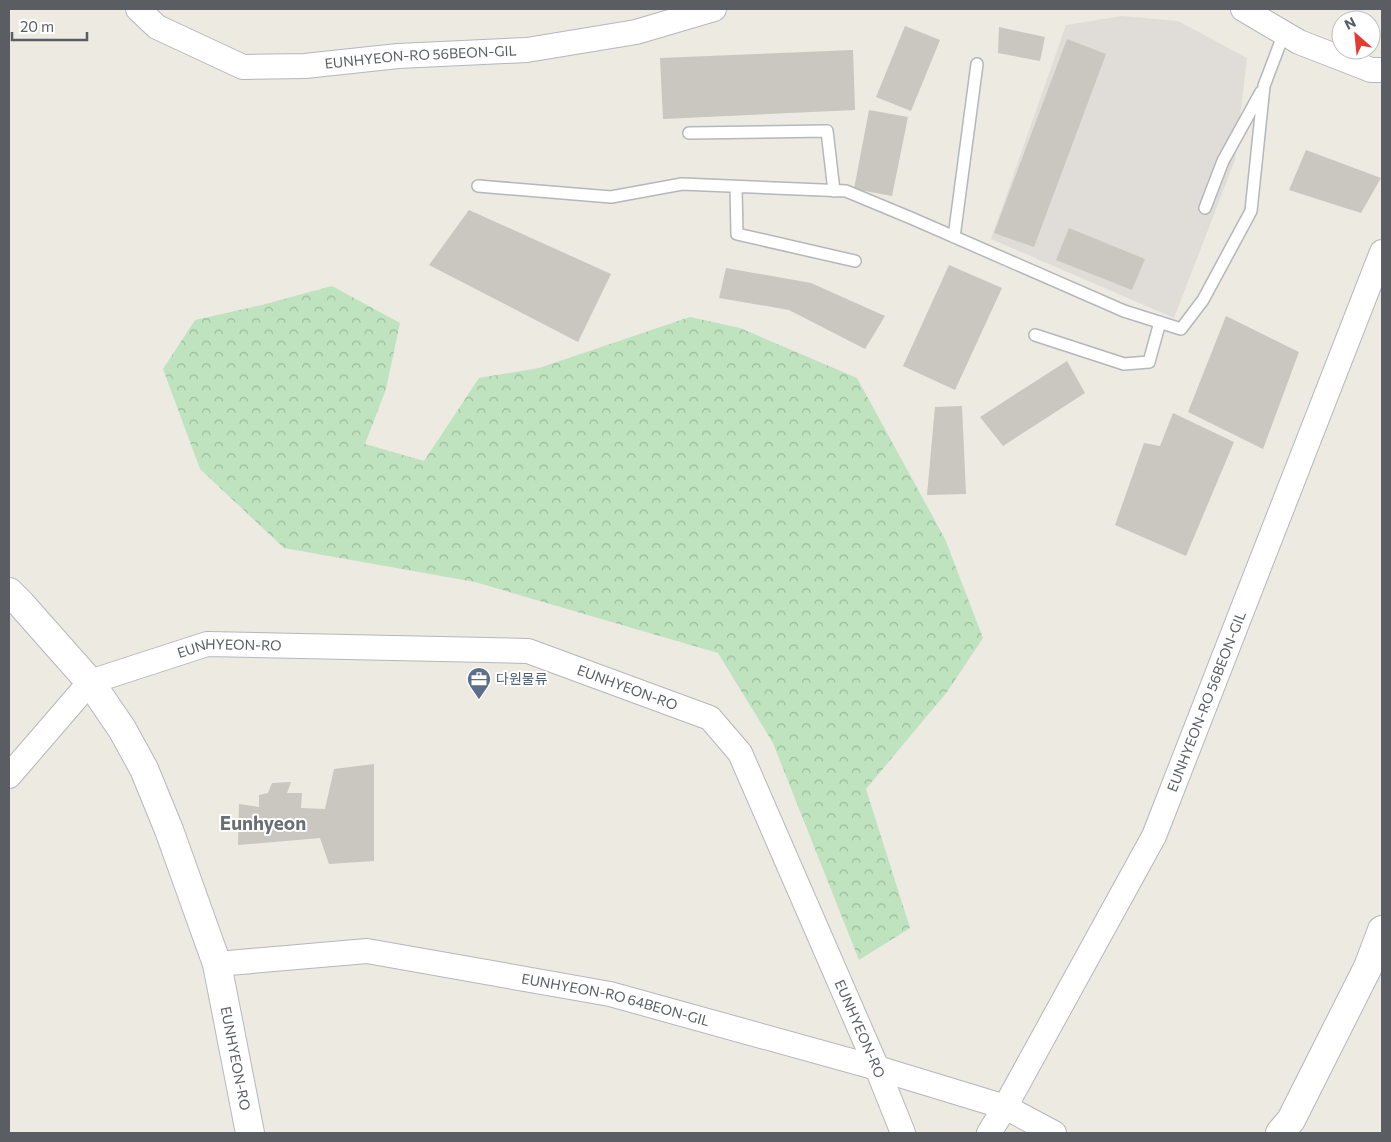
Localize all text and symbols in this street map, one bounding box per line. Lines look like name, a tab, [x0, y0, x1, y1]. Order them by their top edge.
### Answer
scale bar	[12, 10, 88, 42]
north arrow	[1331, 10, 1381, 60]
text: N	[1341, 13, 1358, 33]
text: 20 m	[20, 17, 54, 35]
street label: EUNHYEON-RO 56BEON-GIL	[324, 41, 517, 72]
street label: EUNHYEON-RO 56BEON-GIL	[1163, 609, 1249, 794]
street label: EUNHYEON-RO	[175, 635, 282, 661]
street label: EUNHYEON-RO	[575, 661, 680, 713]
office icon: 다원물류	[466, 666, 492, 700]
place label: 다원물류	[496, 670, 548, 687]
district label: Eunhyeon	[220, 811, 306, 834]
street label: EUNHYEON-RO 64BEON-GIL	[520, 970, 712, 1029]
street label: EUNHYEON-RO	[832, 977, 889, 1080]
street label: EUNHYEON-RO	[217, 1005, 254, 1112]

